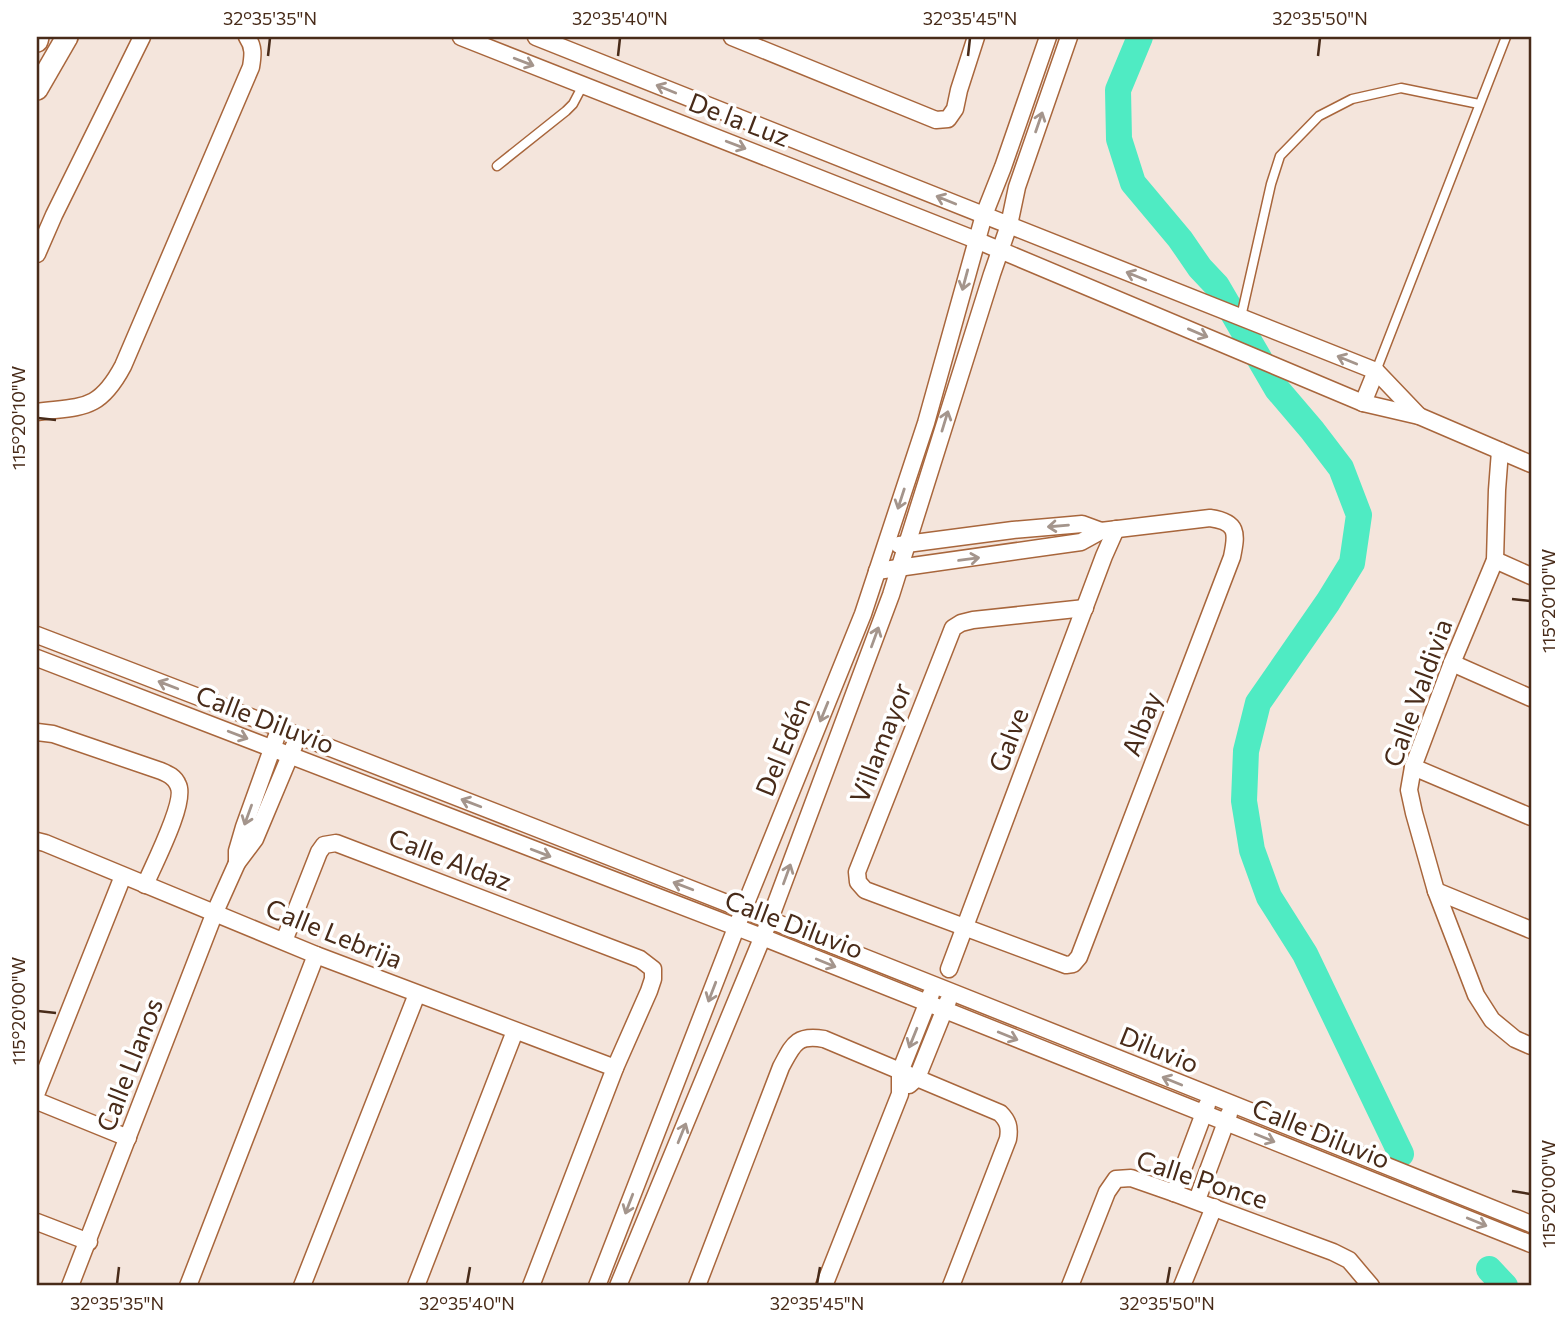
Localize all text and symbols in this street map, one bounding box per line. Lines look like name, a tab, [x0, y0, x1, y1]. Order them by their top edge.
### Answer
text: 32°35'35"N	[223, 7, 317, 29]
text: 32°35'40"N	[572, 7, 668, 29]
text: 32°35'45"N	[923, 7, 1017, 29]
text: 32°35'50"N	[1272, 7, 1368, 29]
one-way arrow	[513, 56, 534, 69]
one-way arrow	[656, 81, 678, 94]
street label: De la Luz	[685, 85, 794, 152]
one-way arrow	[1034, 112, 1046, 134]
one-way arrow	[724, 140, 746, 153]
one-way arrow	[936, 192, 957, 205]
one-way arrow	[1126, 268, 1148, 281]
one-way arrow	[958, 269, 971, 291]
one-way arrow	[1187, 328, 1209, 341]
one-way arrow	[1337, 353, 1359, 366]
text: 115°20'10"W	[7, 366, 29, 470]
one-way arrow	[940, 410, 953, 432]
one-way arrow	[894, 487, 906, 509]
one-way arrow	[1047, 520, 1069, 533]
text: 115°20'10"W	[1537, 549, 1559, 653]
one-way arrow	[957, 552, 980, 565]
street label: Calle Valdivia	[1375, 614, 1458, 771]
one-way arrow	[870, 627, 882, 649]
one-way arrow	[158, 678, 179, 691]
street label: Calle Diluvio	[192, 678, 339, 759]
street label: Villamayor	[843, 678, 917, 807]
street label: Albay	[1114, 687, 1167, 760]
street label: Del Edén	[748, 693, 815, 800]
one-way arrow	[816, 701, 829, 723]
street label: Galve	[981, 703, 1034, 776]
one-way arrow	[226, 730, 248, 743]
one-way arrow	[461, 796, 483, 809]
one-way arrow	[241, 804, 253, 826]
street label: Calle Aldaz	[385, 821, 516, 896]
one-way arrow	[530, 847, 552, 860]
one-way arrow	[782, 863, 794, 885]
one-way arrow	[673, 879, 695, 892]
street label: Calle Diluvio	[721, 883, 868, 964]
street label: Calle Lebrija	[262, 891, 407, 974]
text: 115°20'00"W	[7, 957, 29, 1065]
one-way arrow	[814, 957, 836, 970]
one-way arrow	[704, 980, 717, 1002]
street label: Calle Llanos	[89, 993, 168, 1136]
street label: Diluvio	[1116, 1019, 1204, 1078]
one-way arrow	[906, 1026, 919, 1048]
one-way arrow	[997, 1030, 1019, 1043]
one-way arrow	[1162, 1073, 1183, 1086]
street label: Calle Diluvio	[1248, 1091, 1395, 1174]
one-way arrow	[676, 1122, 689, 1144]
one-way arrow	[1254, 1132, 1276, 1145]
text: 115°20'00"W	[1537, 1140, 1559, 1248]
street label: Calle Ponce	[1133, 1143, 1272, 1214]
one-way arrow	[621, 1192, 634, 1214]
one-way arrow	[1465, 1216, 1487, 1229]
text: 32°35'35"N	[70, 1292, 164, 1314]
text: 32°35'40"N	[419, 1292, 515, 1314]
text: 32°35'45"N	[770, 1292, 864, 1314]
text: 32°35'50"N	[1119, 1292, 1215, 1314]

